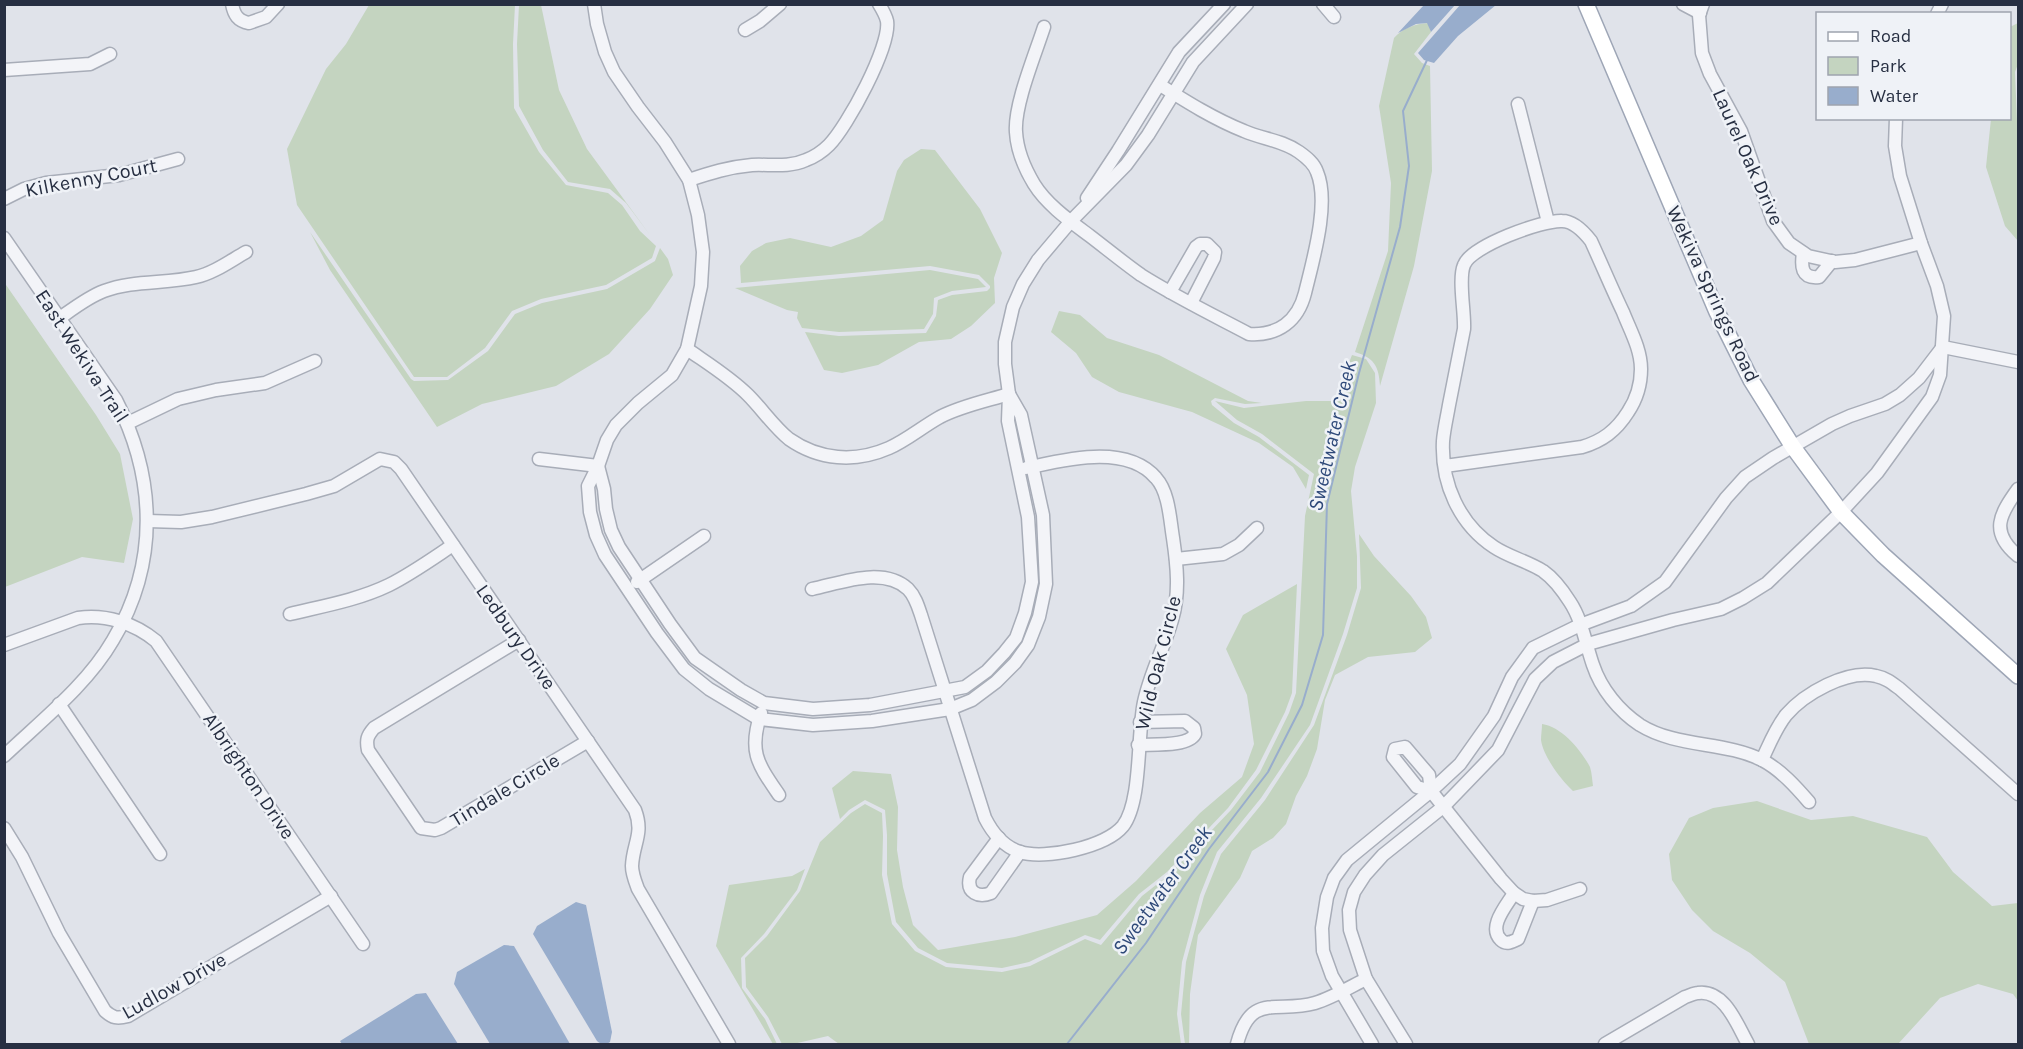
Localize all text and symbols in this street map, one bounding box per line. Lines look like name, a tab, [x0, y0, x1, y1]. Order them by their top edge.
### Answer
legend	[1816, 12, 2011, 120]
text: Road	[1870, 25, 1911, 47]
text: Park	[1870, 55, 1907, 77]
street label: Laurel Oak Drive	[1708, 85, 1788, 229]
text: Water	[1870, 85, 1918, 107]
street label: Kilkenny Court	[23, 154, 159, 202]
street label: Wekiva Springs Road	[1662, 202, 1764, 386]
street label: East Wekiva Trail	[30, 285, 134, 427]
water label: Sweetwater Creek	[1303, 358, 1361, 513]
street label: Ledbury Drive	[471, 580, 561, 694]
street label: Wild Oak Circle	[1130, 593, 1186, 733]
street label: Albrighton Drive	[198, 708, 300, 844]
street label: Tindale Circle	[446, 748, 564, 832]
water label: Sweetwater Creek	[1107, 821, 1217, 959]
street label: Ludlow Drive	[118, 948, 230, 1024]

